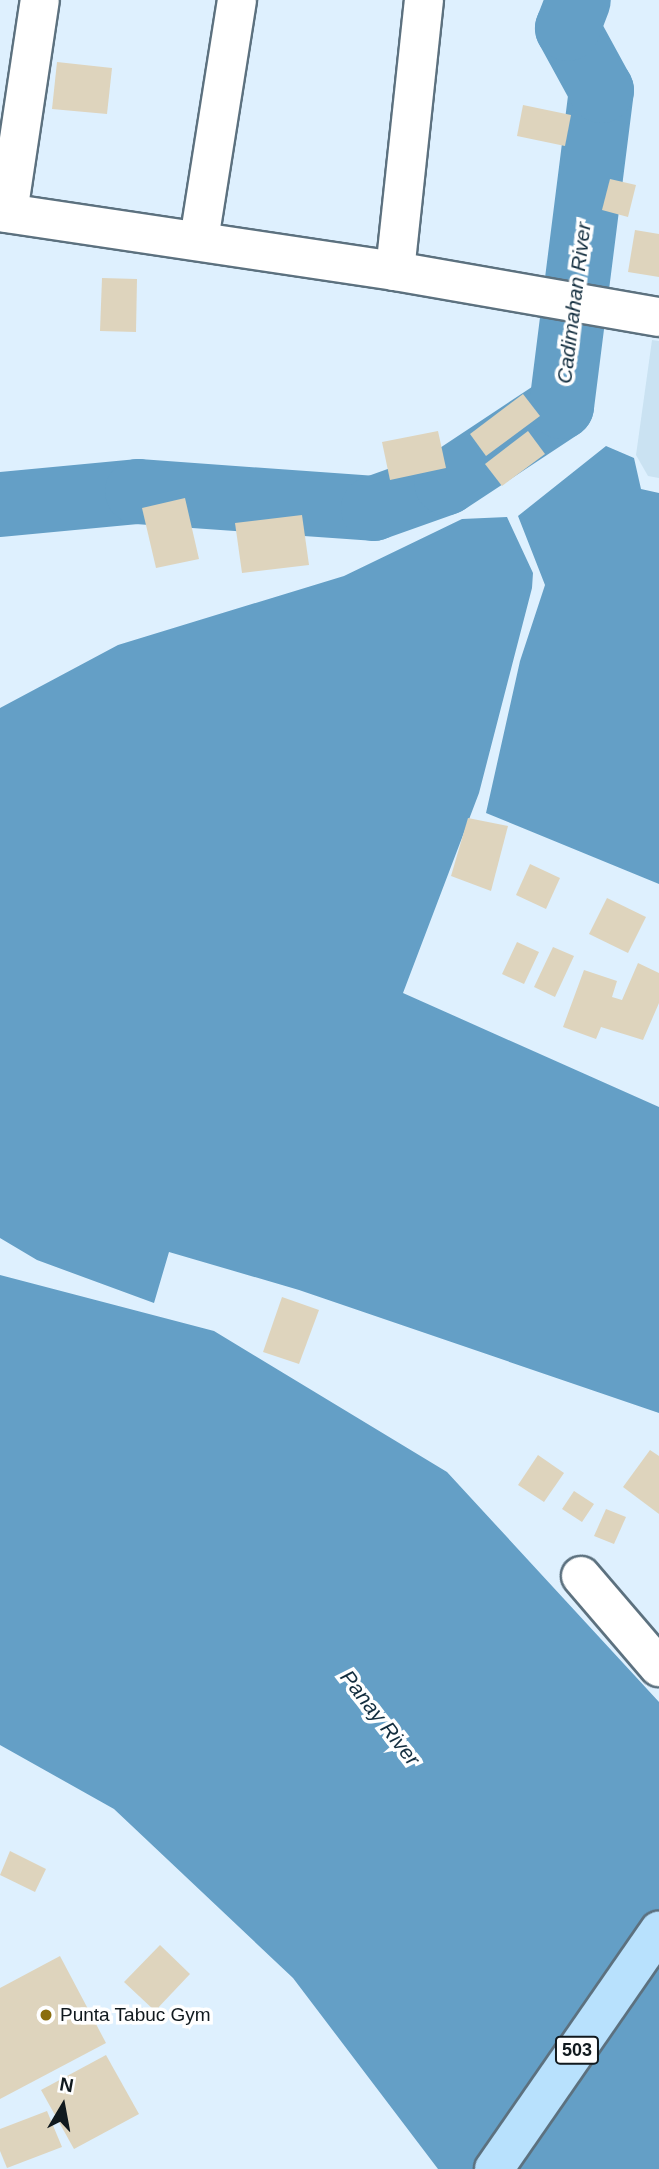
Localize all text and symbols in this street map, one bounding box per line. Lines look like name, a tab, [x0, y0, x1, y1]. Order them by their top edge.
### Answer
water label: Cadimahan River	[552, 221, 596, 385]
water label: Panay River	[335, 1665, 425, 1771]
place label: Punta Tabuc Gym	[60, 2004, 211, 2026]
marker: Punta Tabuc Gym	[38, 2007, 54, 2023]
road number: 503	[554, 2036, 600, 2064]
north arrow	[28, 2071, 98, 2141]
text: N	[58, 2073, 75, 2096]

